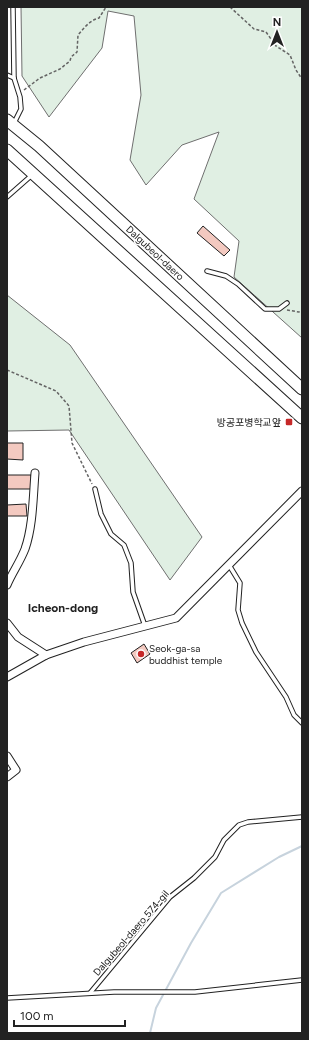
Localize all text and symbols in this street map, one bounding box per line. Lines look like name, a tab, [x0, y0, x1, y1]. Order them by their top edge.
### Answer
north arrow	[257, 12, 297, 52]
text: N	[273, 16, 281, 29]
street label: Dalgubeol-daero	[123, 223, 187, 283]
place label: 방공포병학교앞	[217, 416, 281, 429]
marker: 방공포병학교앞	[284, 417, 294, 427]
district label: Icheon-dong	[28, 601, 98, 615]
place label: Seok-ga-sa buddhist temple	[149, 642, 223, 667]
marker: Seok-ga-sa buddhist temple	[136, 649, 146, 659]
street label: Dalgubeol-daero 574-gil	[90, 888, 172, 978]
scale bar	[14, 1002, 125, 1028]
text: 100 m	[20, 1009, 54, 1023]

